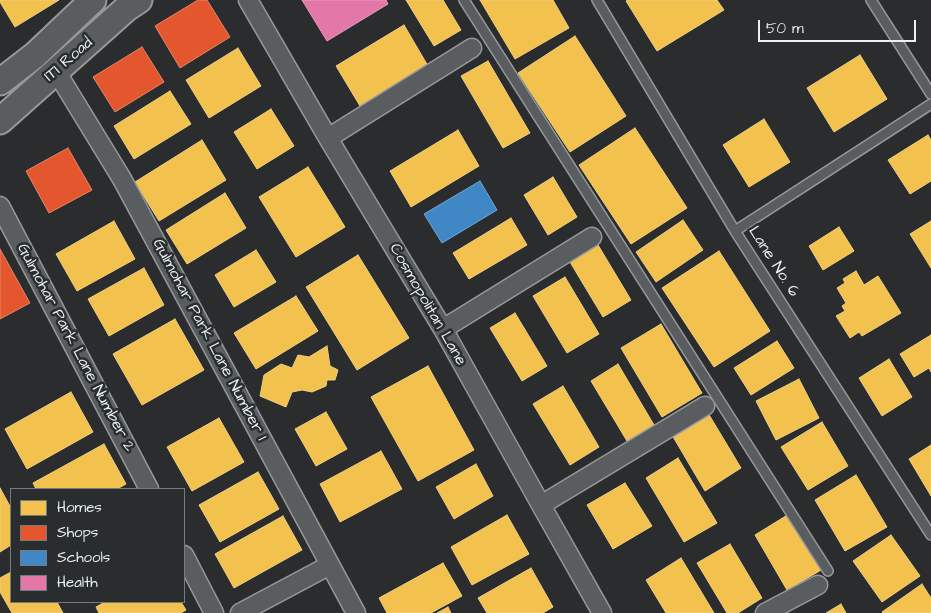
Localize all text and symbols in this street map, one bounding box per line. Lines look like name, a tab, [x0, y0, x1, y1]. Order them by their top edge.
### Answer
scale bar	[761, 10, 918, 42]
text: 50 m	[766, 18, 804, 39]
street label: ITI Road	[41, 34, 97, 86]
street label: Lane No. 6	[743, 223, 803, 301]
street label: Gulmohar Park Lane Number 1	[148, 236, 270, 444]
street label: Gulmohar Park Lane Number 2	[12, 241, 138, 455]
street label: Cosmopolitan Lane	[384, 241, 470, 369]
legend	[10, 488, 185, 603]
text: Homes	[57, 497, 102, 518]
text: Shops	[57, 522, 98, 543]
text: Schools	[57, 547, 110, 568]
text: Health	[57, 572, 98, 593]

